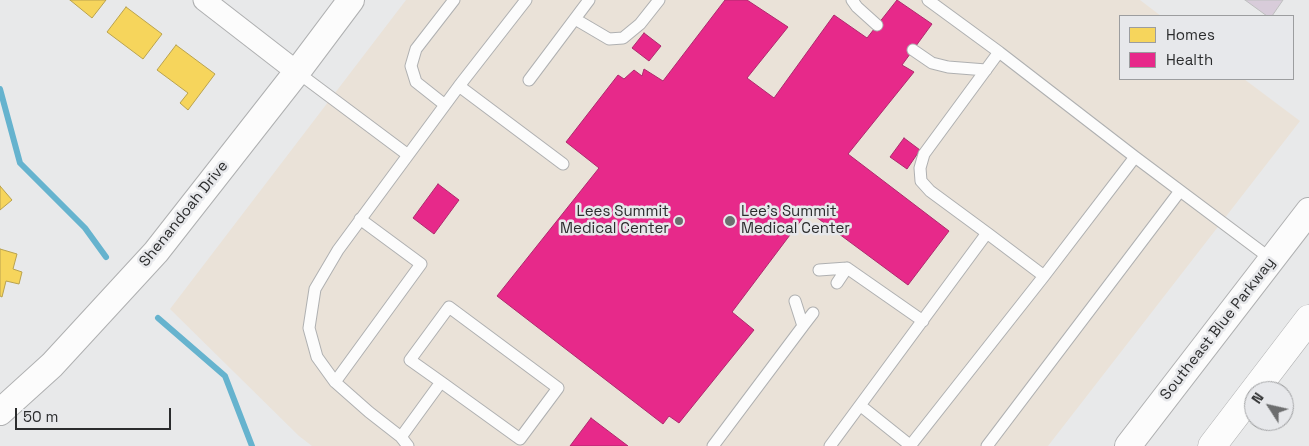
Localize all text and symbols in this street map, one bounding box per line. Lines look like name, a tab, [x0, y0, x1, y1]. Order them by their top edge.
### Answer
legend	[1119, 15, 1294, 80]
text: Homes	[1166, 25, 1215, 44]
text: Health	[1166, 50, 1213, 69]
street label: Shenandoah Drive	[136, 158, 232, 270]
place label: Lees Summit Medical Center	[560, 203, 669, 238]
place label: Lee's Summit Medical Center	[741, 203, 850, 238]
marker: Lee's Summit Medical Center	[723, 214, 737, 228]
marker: Lees Summit Medical Center	[673, 215, 685, 227]
street label: Southeast Blue Parkway	[1157, 254, 1279, 404]
north arrow	[1244, 381, 1294, 431]
text: N	[1247, 389, 1268, 407]
scale bar	[18, 398, 174, 430]
text: 50 m	[23, 407, 58, 426]

